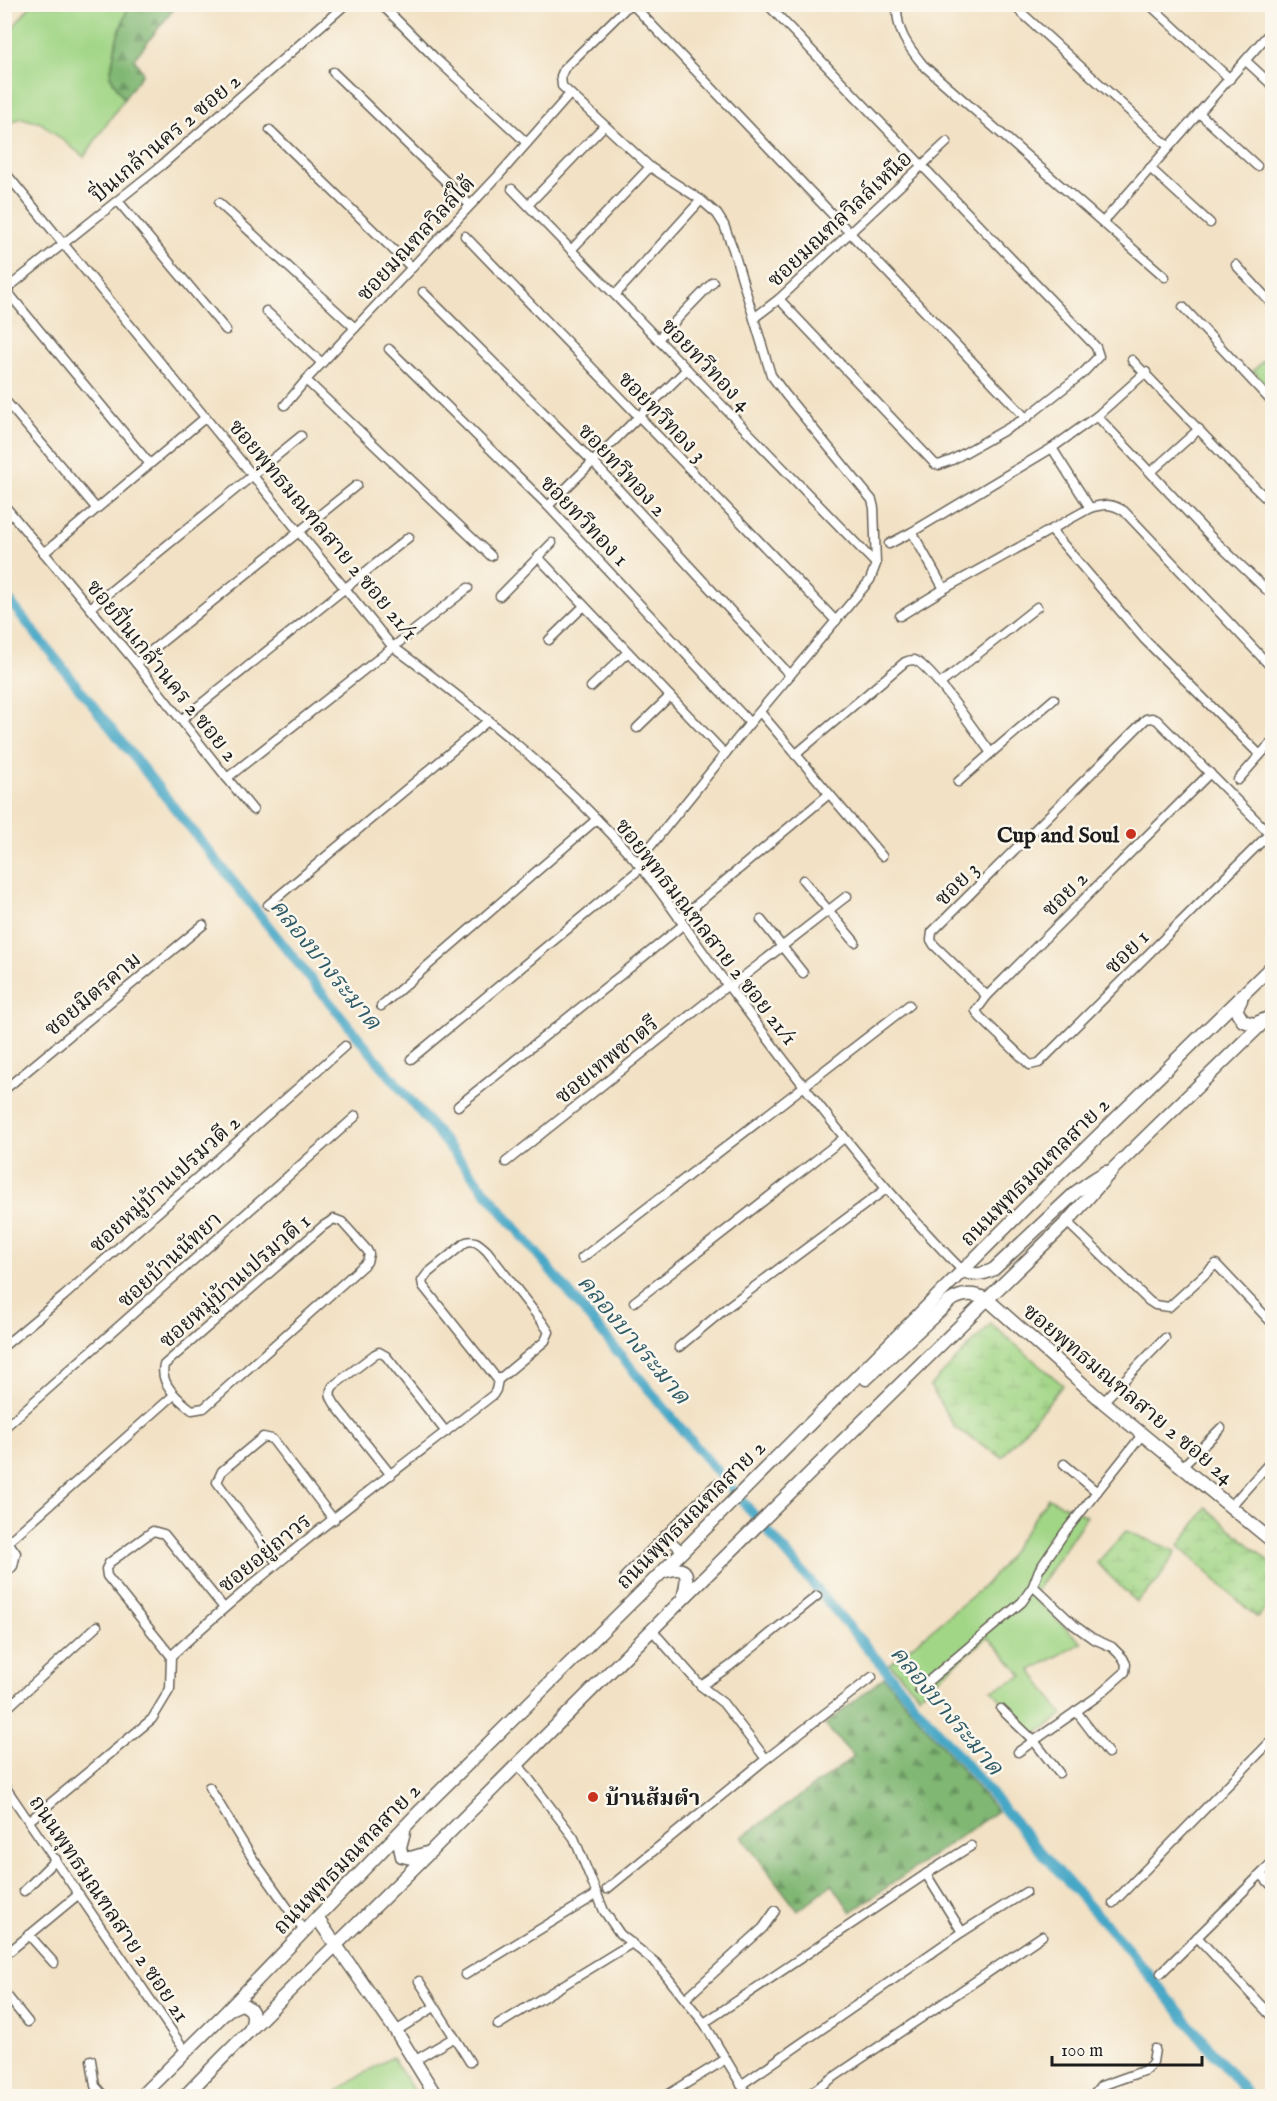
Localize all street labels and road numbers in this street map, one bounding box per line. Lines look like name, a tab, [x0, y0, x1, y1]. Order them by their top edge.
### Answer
street label: ปิ่นเกล้านคร 2 ซอย 2	[83, 65, 247, 210]
street label: ซอยมณฑลวิลล์เหนือ	[762, 145, 919, 294]
street label: ซอยมณฑลวิลล์ใต้	[350, 169, 482, 308]
street label: ซอยทวีทอง 4	[654, 313, 757, 418]
street label: ซอยทวีทอง 3	[611, 366, 712, 469]
street label: ซอยพุทธมณฑลสาย 2 ซอย 21/1	[222, 414, 423, 647]
street label: ซอยทวีทอง 2	[571, 418, 672, 523]
street label: ซอยทวีทอง 1	[533, 470, 634, 573]
street label: ซอยปิ่นเกล้านคร 2 ซอย 2	[79, 572, 246, 768]
street label: ซอยพุทธมณฑลสาย 2 ซอย 21/1	[608, 813, 803, 1051]
street label: ซอย 3	[929, 856, 986, 913]
street label: ซอย 2	[1036, 865, 1095, 924]
street label: ซอย 1	[1099, 924, 1156, 981]
street label: ซอยมิตรคาม	[39, 946, 147, 1043]
street label: ซอยเทพชาตรี	[550, 1010, 665, 1111]
street label: ถนนพุทธมณฑลสาย 2	[955, 1092, 1116, 1253]
street label: ซอยหมู่บ้านเปรมวดี 2	[84, 1109, 247, 1260]
street label: ซอยบ้านนัทยา	[112, 1206, 228, 1315]
street label: ซอยหมู่บ้านเปรมวดี 1	[154, 1208, 317, 1355]
street label: ซอยพุทธมณฑลสาย 2 ซอย 24	[1016, 1298, 1239, 1491]
street label: ถนนพุทธมณฑลสาย 2	[611, 1435, 772, 1596]
street label: ซอยอยู่ถาวร	[213, 1507, 318, 1600]
street label: ถนนพุทธมณฑลสาย 2	[268, 1778, 427, 1941]
street label: ถนนพุทธมณฑลสาย 2 ซอย 21	[22, 1790, 195, 2028]

